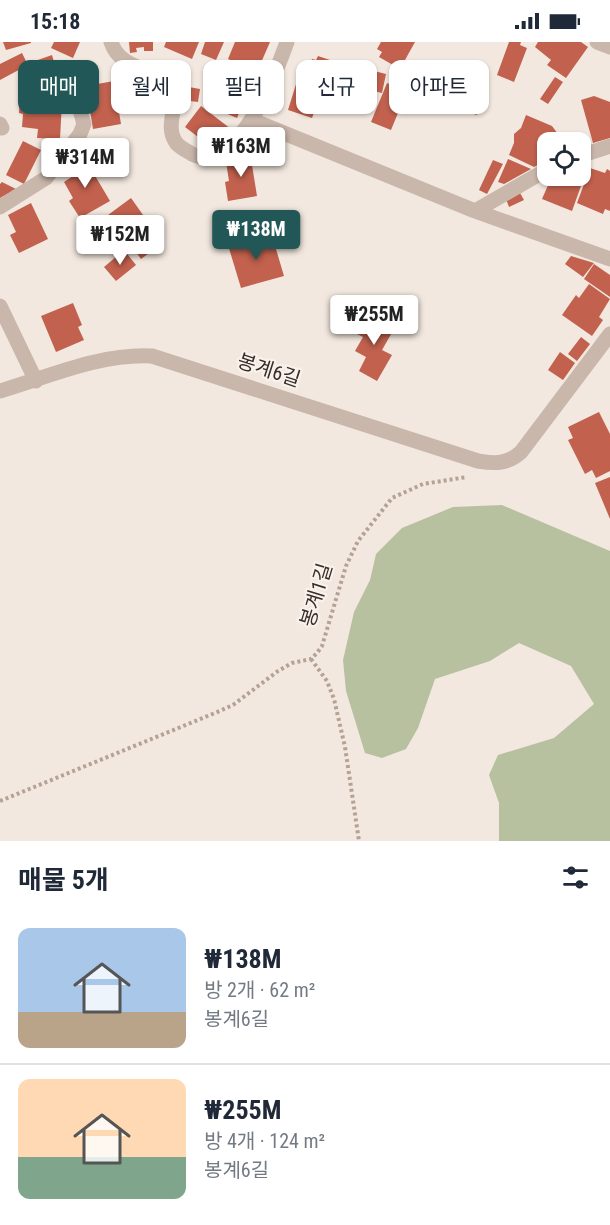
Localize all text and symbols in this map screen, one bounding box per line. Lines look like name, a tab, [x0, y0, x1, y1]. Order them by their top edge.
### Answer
text: 15:18	[30, 9, 81, 34]
chip: 매매	[18, 60, 99, 114]
chip: 월세	[111, 60, 191, 114]
chip: 필터	[203, 60, 284, 114]
chip: 신규	[296, 60, 377, 114]
chip: 아파트	[389, 60, 489, 114]
pin: ₩163M	[199, 127, 283, 178]
map controls	[537, 132, 591, 186]
button: locate	[537, 132, 591, 186]
text: ₩163M	[211, 134, 271, 158]
pin: ₩314M	[43, 138, 127, 189]
text: ₩314M	[55, 145, 115, 169]
pin: ₩138M	[214, 210, 298, 261]
pin: ₩152M	[78, 215, 162, 266]
text: ₩138M	[226, 217, 286, 241]
text: ₩152M	[90, 222, 150, 246]
pin: ₩255M	[332, 295, 416, 346]
text: ₩255M	[344, 302, 404, 326]
street label: 봉계6길	[234, 349, 304, 391]
street label: 봉계1길	[295, 560, 337, 630]
icon: filters	[559, 861, 592, 894]
text: 매물 5개	[18, 865, 109, 895]
text: ₩138M	[204, 944, 281, 974]
icon: home	[66, 952, 138, 1024]
text: 방 2개 · 62 m²	[204, 978, 315, 1002]
text: 봉계6길	[204, 1007, 269, 1031]
text: ₩255M	[204, 1095, 281, 1125]
icon: home	[66, 1103, 138, 1175]
text: 방 4개 · 124 m²	[204, 1129, 325, 1153]
text: 봉계6길	[204, 1158, 269, 1182]

